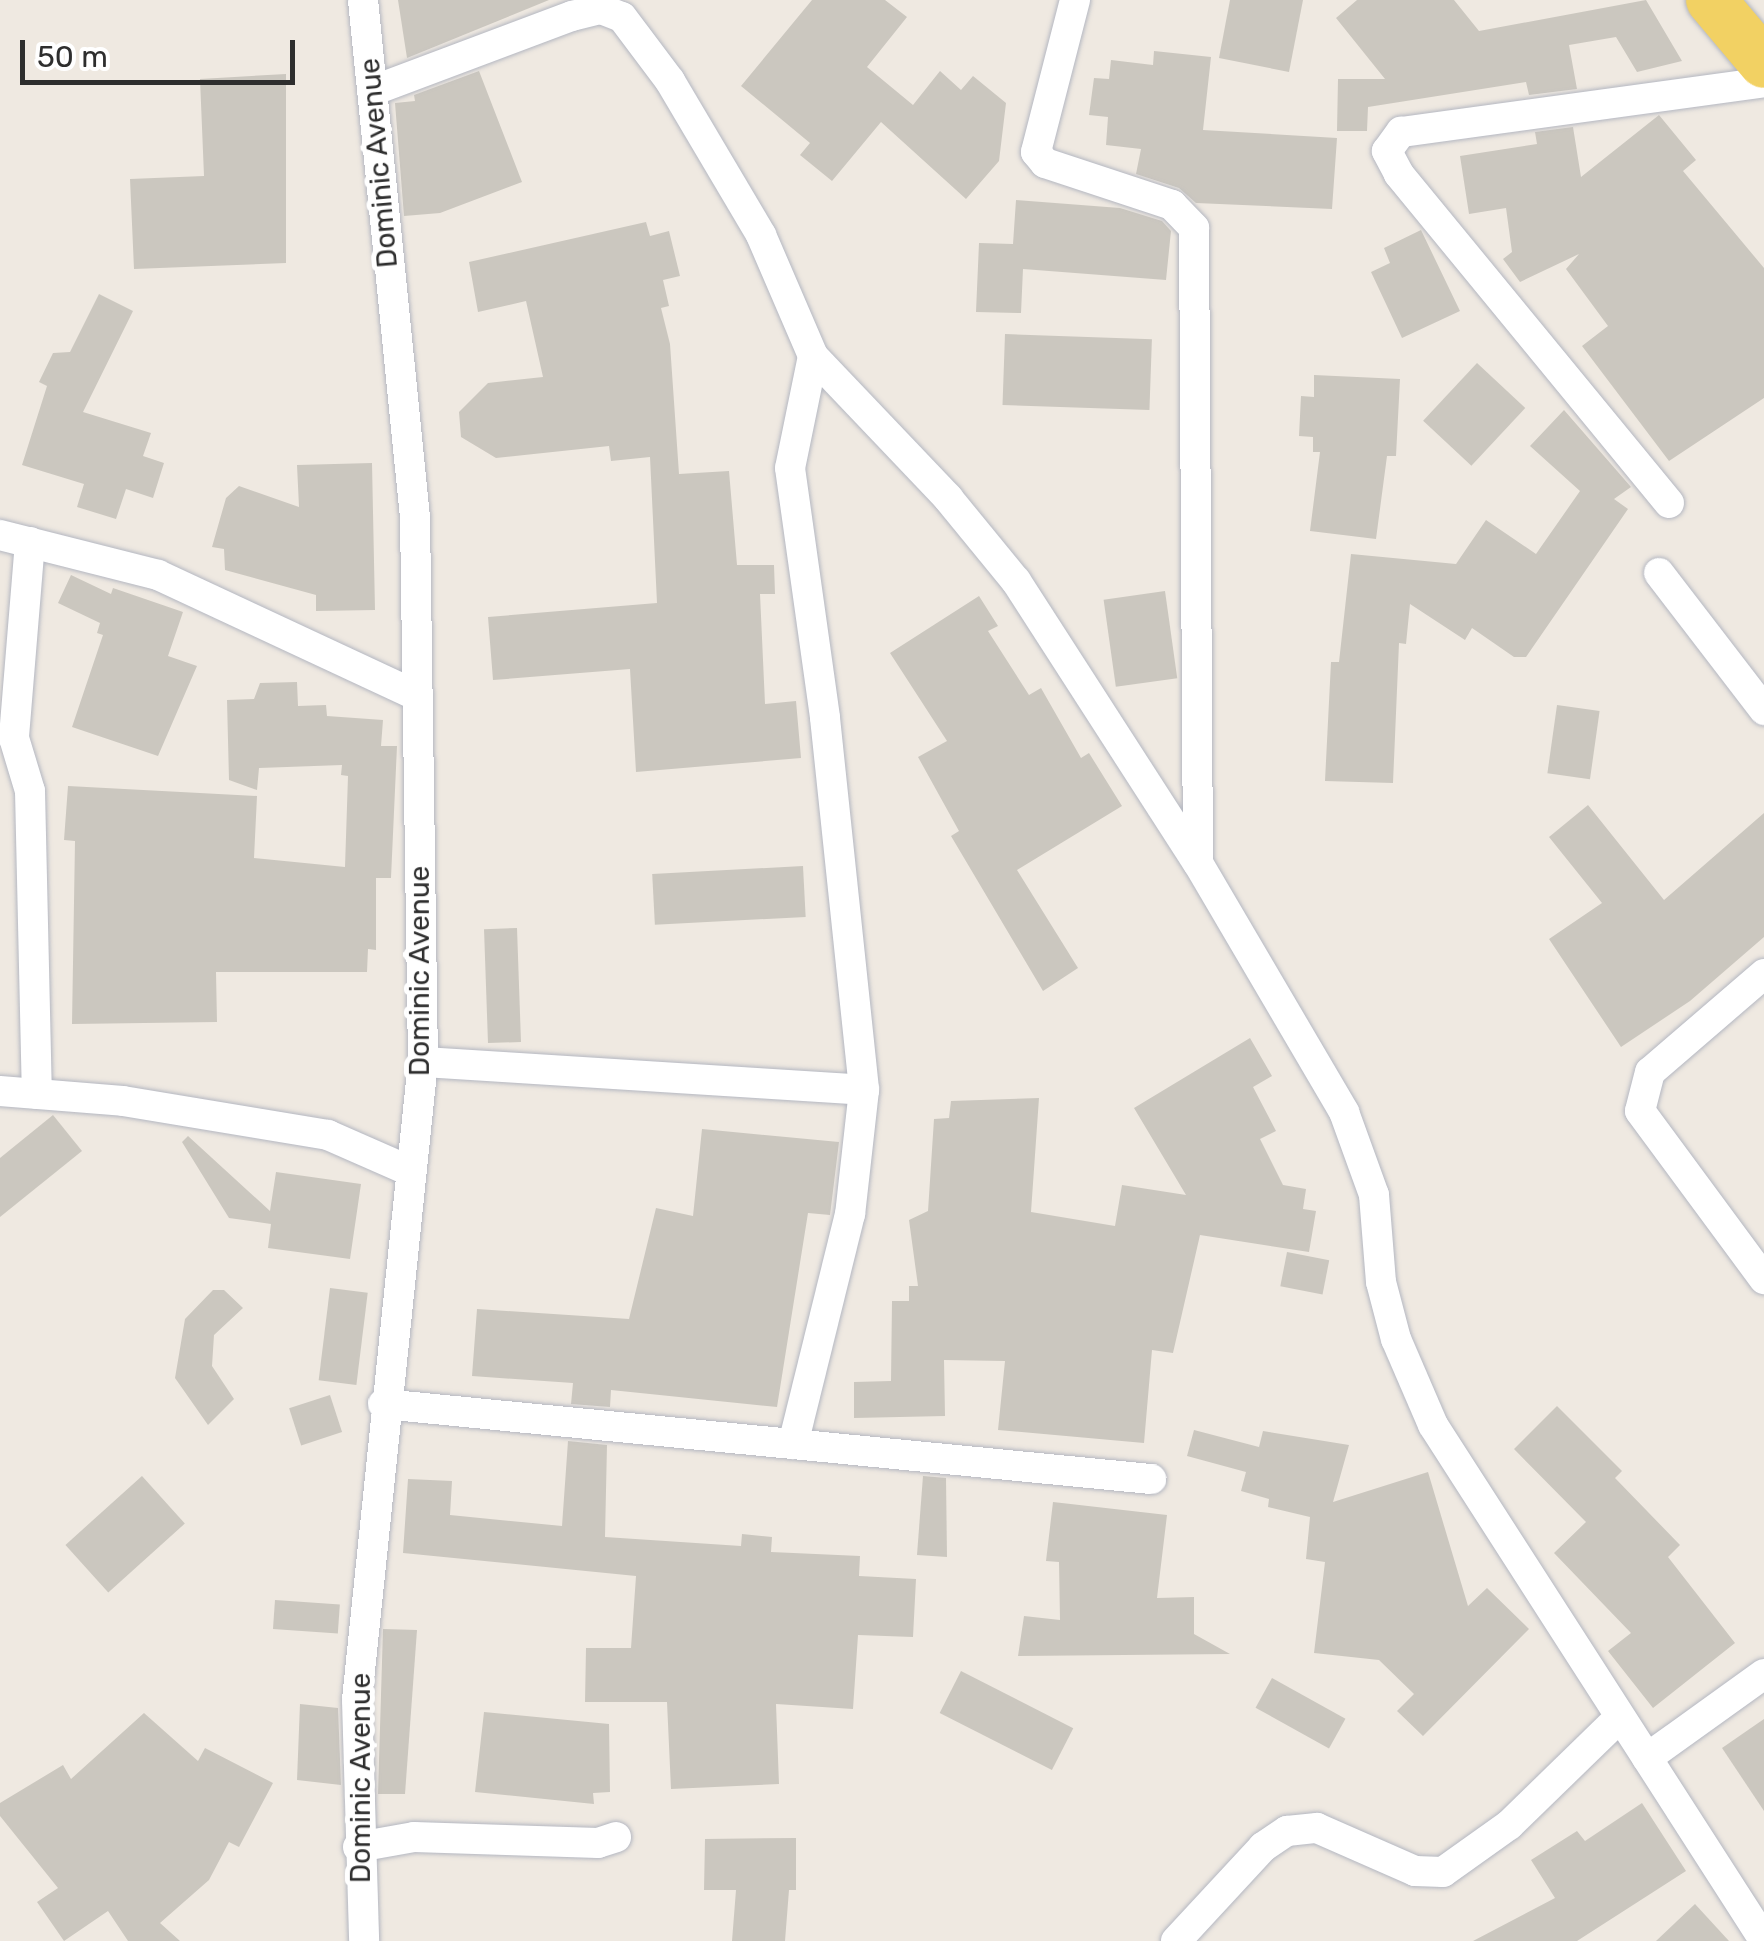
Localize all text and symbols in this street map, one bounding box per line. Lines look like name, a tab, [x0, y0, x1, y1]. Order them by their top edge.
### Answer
scale bar	[25, 20, 300, 82]
text: 50 m	[37, 39, 108, 75]
street label: Dominic Avenue	[353, 56, 405, 270]
street label: Dominic Avenue	[403, 865, 437, 1077]
street label: Dominic Avenue	[344, 1672, 378, 1884]

